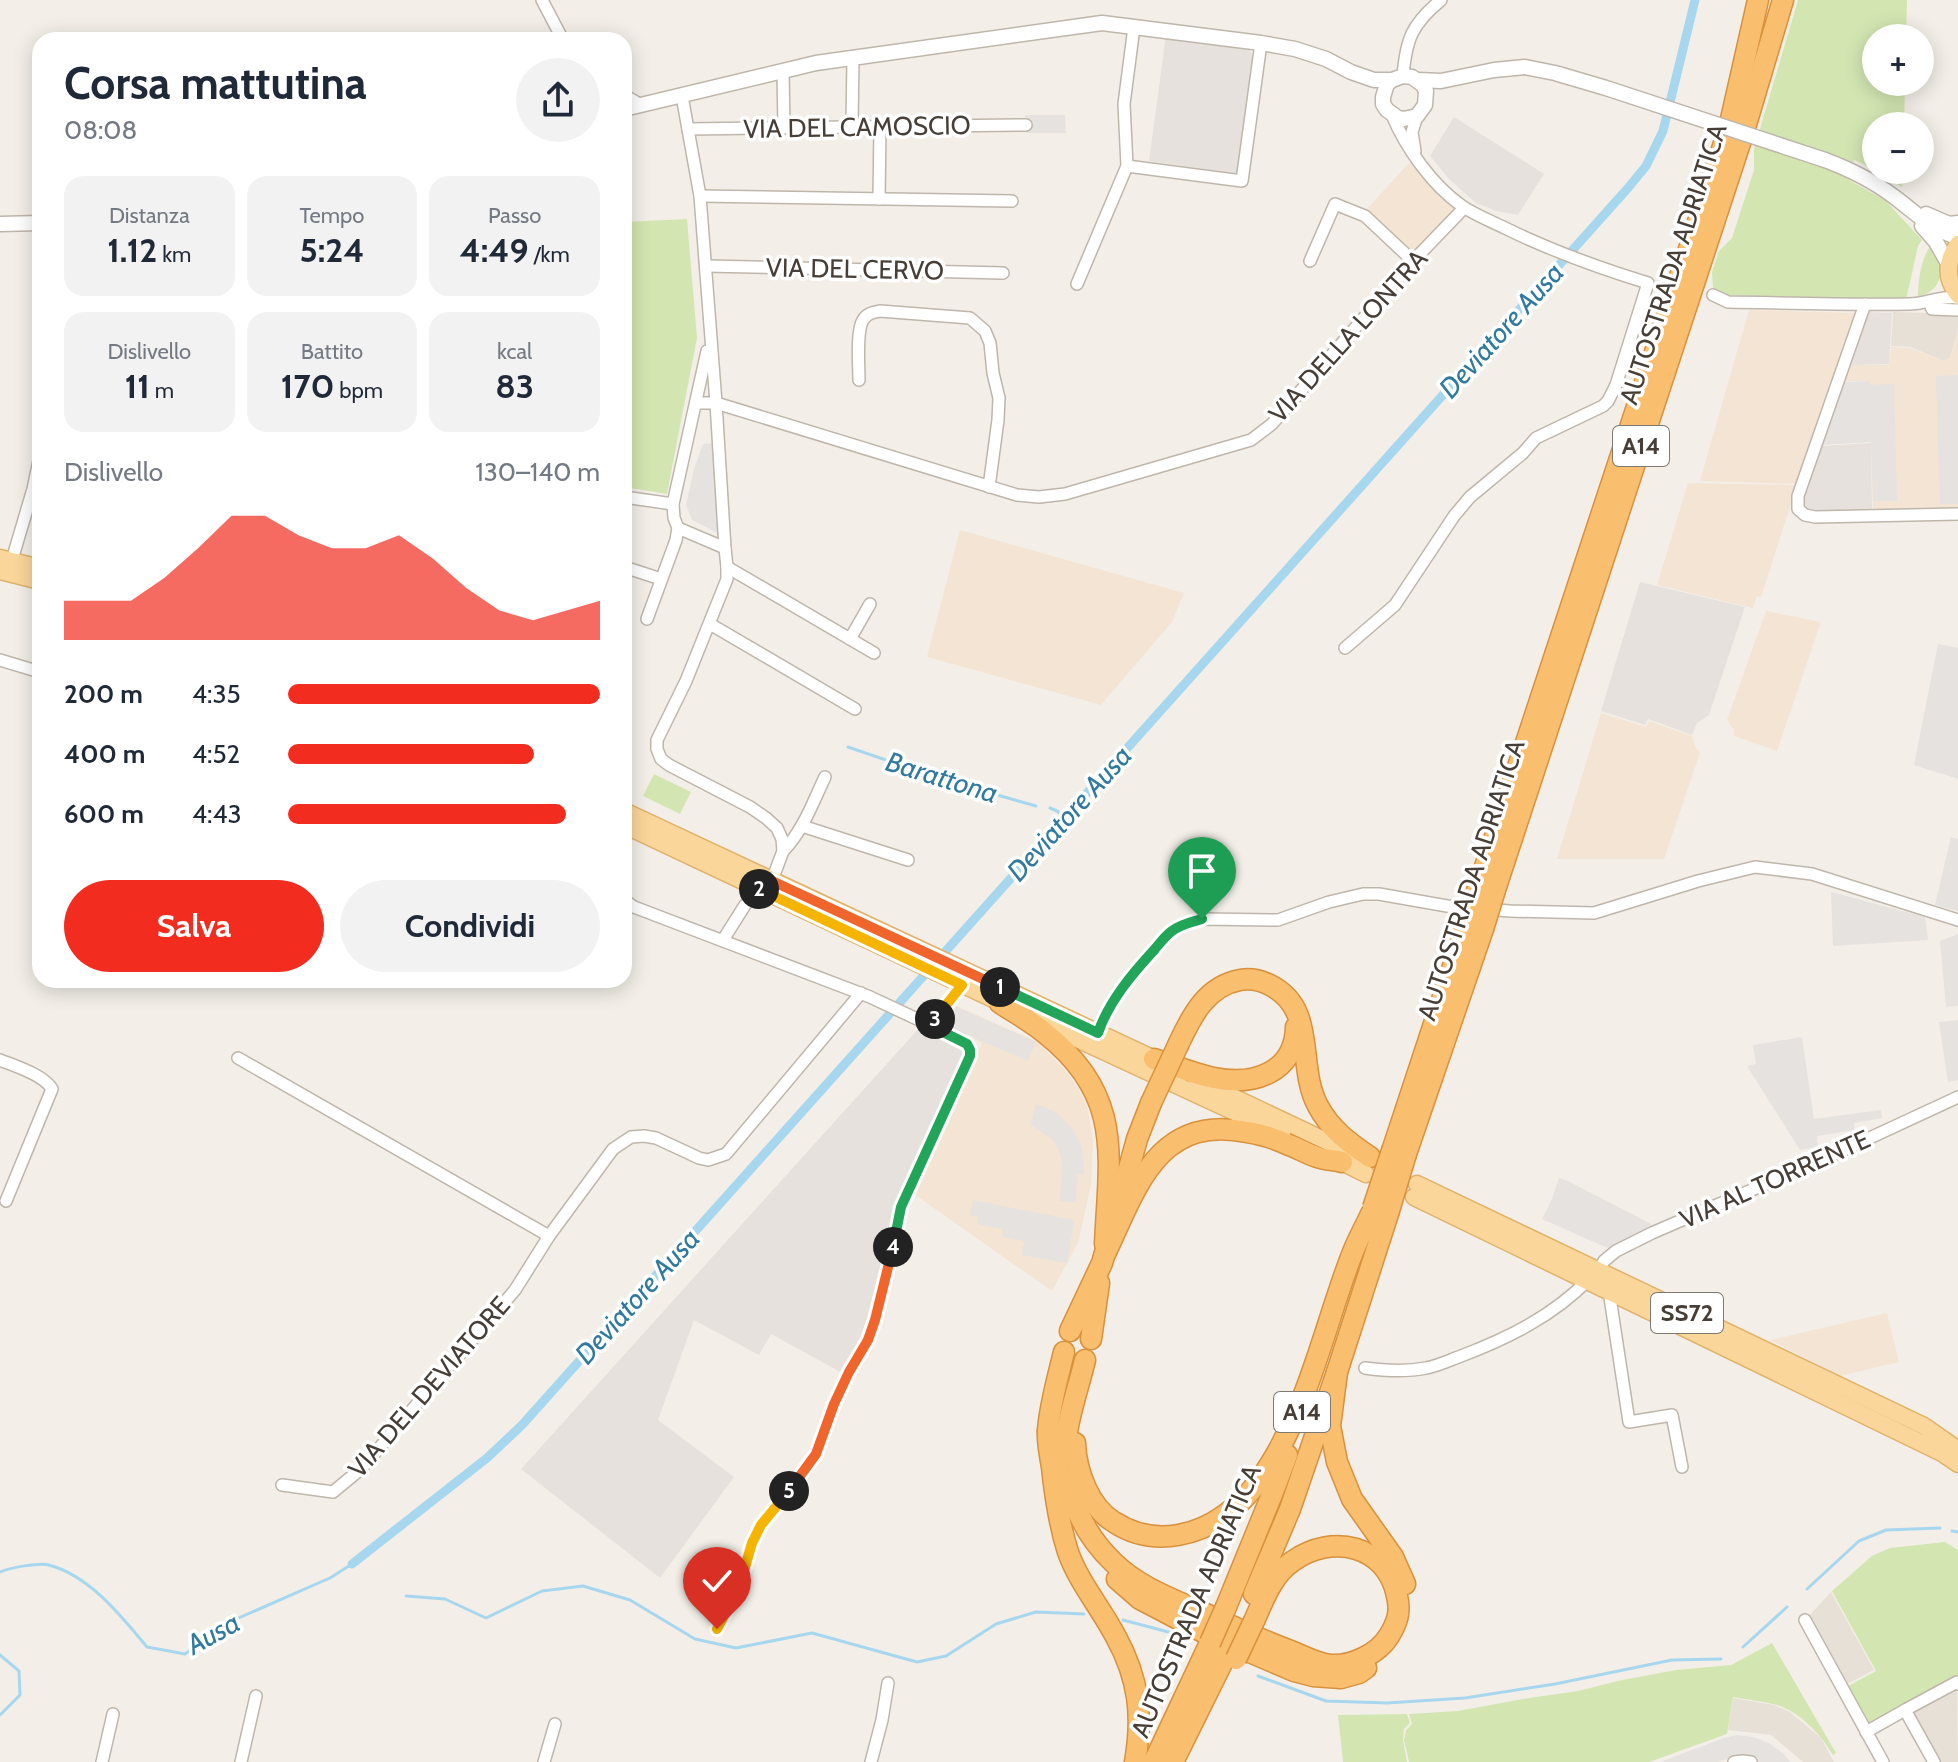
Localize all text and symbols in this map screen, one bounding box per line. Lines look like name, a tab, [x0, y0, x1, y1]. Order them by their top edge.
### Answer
map controls	[1862, 24, 1934, 184]
button: +	[1862, 24, 1934, 96]
text: Corsa mattutina	[64, 57, 367, 110]
button: share	[516, 58, 600, 142]
street label: VIA DEL CAMOSCIO	[743, 109, 971, 145]
button: −	[1862, 112, 1934, 184]
text: 08:08	[64, 114, 137, 146]
street label: AUTOSTRADA ADRIATICA	[1612, 120, 1734, 408]
text: Distanza	[109, 202, 190, 229]
text: Tempo	[300, 202, 364, 229]
text: Passo	[488, 202, 541, 229]
text: 1.12	[107, 229, 157, 271]
text: 5:24	[300, 229, 364, 271]
text: 4:49	[460, 229, 529, 271]
text: km	[157, 241, 191, 268]
text: /km	[529, 241, 570, 268]
street label: VIA DELLA LONTRA	[1262, 243, 1434, 429]
street label: VIA DEL CERVO	[766, 251, 944, 287]
water label: Deviatore Ausa	[1431, 255, 1571, 405]
text: Dislivello	[107, 338, 191, 365]
text: Battito	[301, 338, 363, 365]
text: kcal	[497, 338, 532, 365]
text: 11	[125, 365, 150, 407]
text: 170	[281, 365, 334, 407]
text: 83	[495, 365, 534, 407]
text: m	[150, 377, 174, 404]
text: bpm	[334, 377, 383, 404]
road number: A14	[1613, 426, 1669, 466]
text: Dislivello	[64, 456, 163, 488]
text: 130–140 m	[475, 456, 600, 488]
text: 200 m	[64, 678, 143, 710]
text: 4:35	[192, 678, 241, 710]
street label: AUTOSTRADA ADRIATICA	[1410, 736, 1532, 1024]
text: 400 m	[64, 738, 145, 770]
text: 4:52	[192, 738, 240, 770]
water label: Deviatore Ausa	[999, 738, 1139, 888]
water label: Barattona	[882, 744, 1002, 810]
text: 600 m	[64, 798, 144, 830]
text: 4:43	[192, 798, 242, 830]
pin	[1168, 837, 1236, 919]
icon: arrive	[1180, 849, 1224, 893]
pin: 2	[739, 869, 779, 909]
text: 2	[753, 875, 765, 902]
button: Salva	[64, 880, 324, 972]
button: Condividi	[340, 880, 600, 972]
pin: 1	[980, 967, 1020, 1007]
text: 1	[996, 973, 1004, 1000]
pin: 3	[915, 999, 955, 1039]
text: 3	[929, 1005, 941, 1032]
street label: VIA AL TORRENTE	[1675, 1123, 1875, 1235]
water label: Deviatore Ausa	[567, 1221, 707, 1371]
pin: 4	[873, 1227, 913, 1267]
text: 4	[886, 1233, 900, 1260]
street label: VIA DEL DEVIATORE	[341, 1290, 517, 1484]
road number: SS72	[1651, 1293, 1723, 1333]
road number: A14	[1274, 1392, 1330, 1432]
street label: AUTOSTRADA ADRIATICA	[1124, 1460, 1268, 1742]
pin: 5	[769, 1471, 809, 1511]
text: 5	[783, 1477, 795, 1504]
pin	[683, 1547, 751, 1629]
icon: check	[695, 1559, 739, 1603]
water label: Ausa	[179, 1605, 245, 1662]

